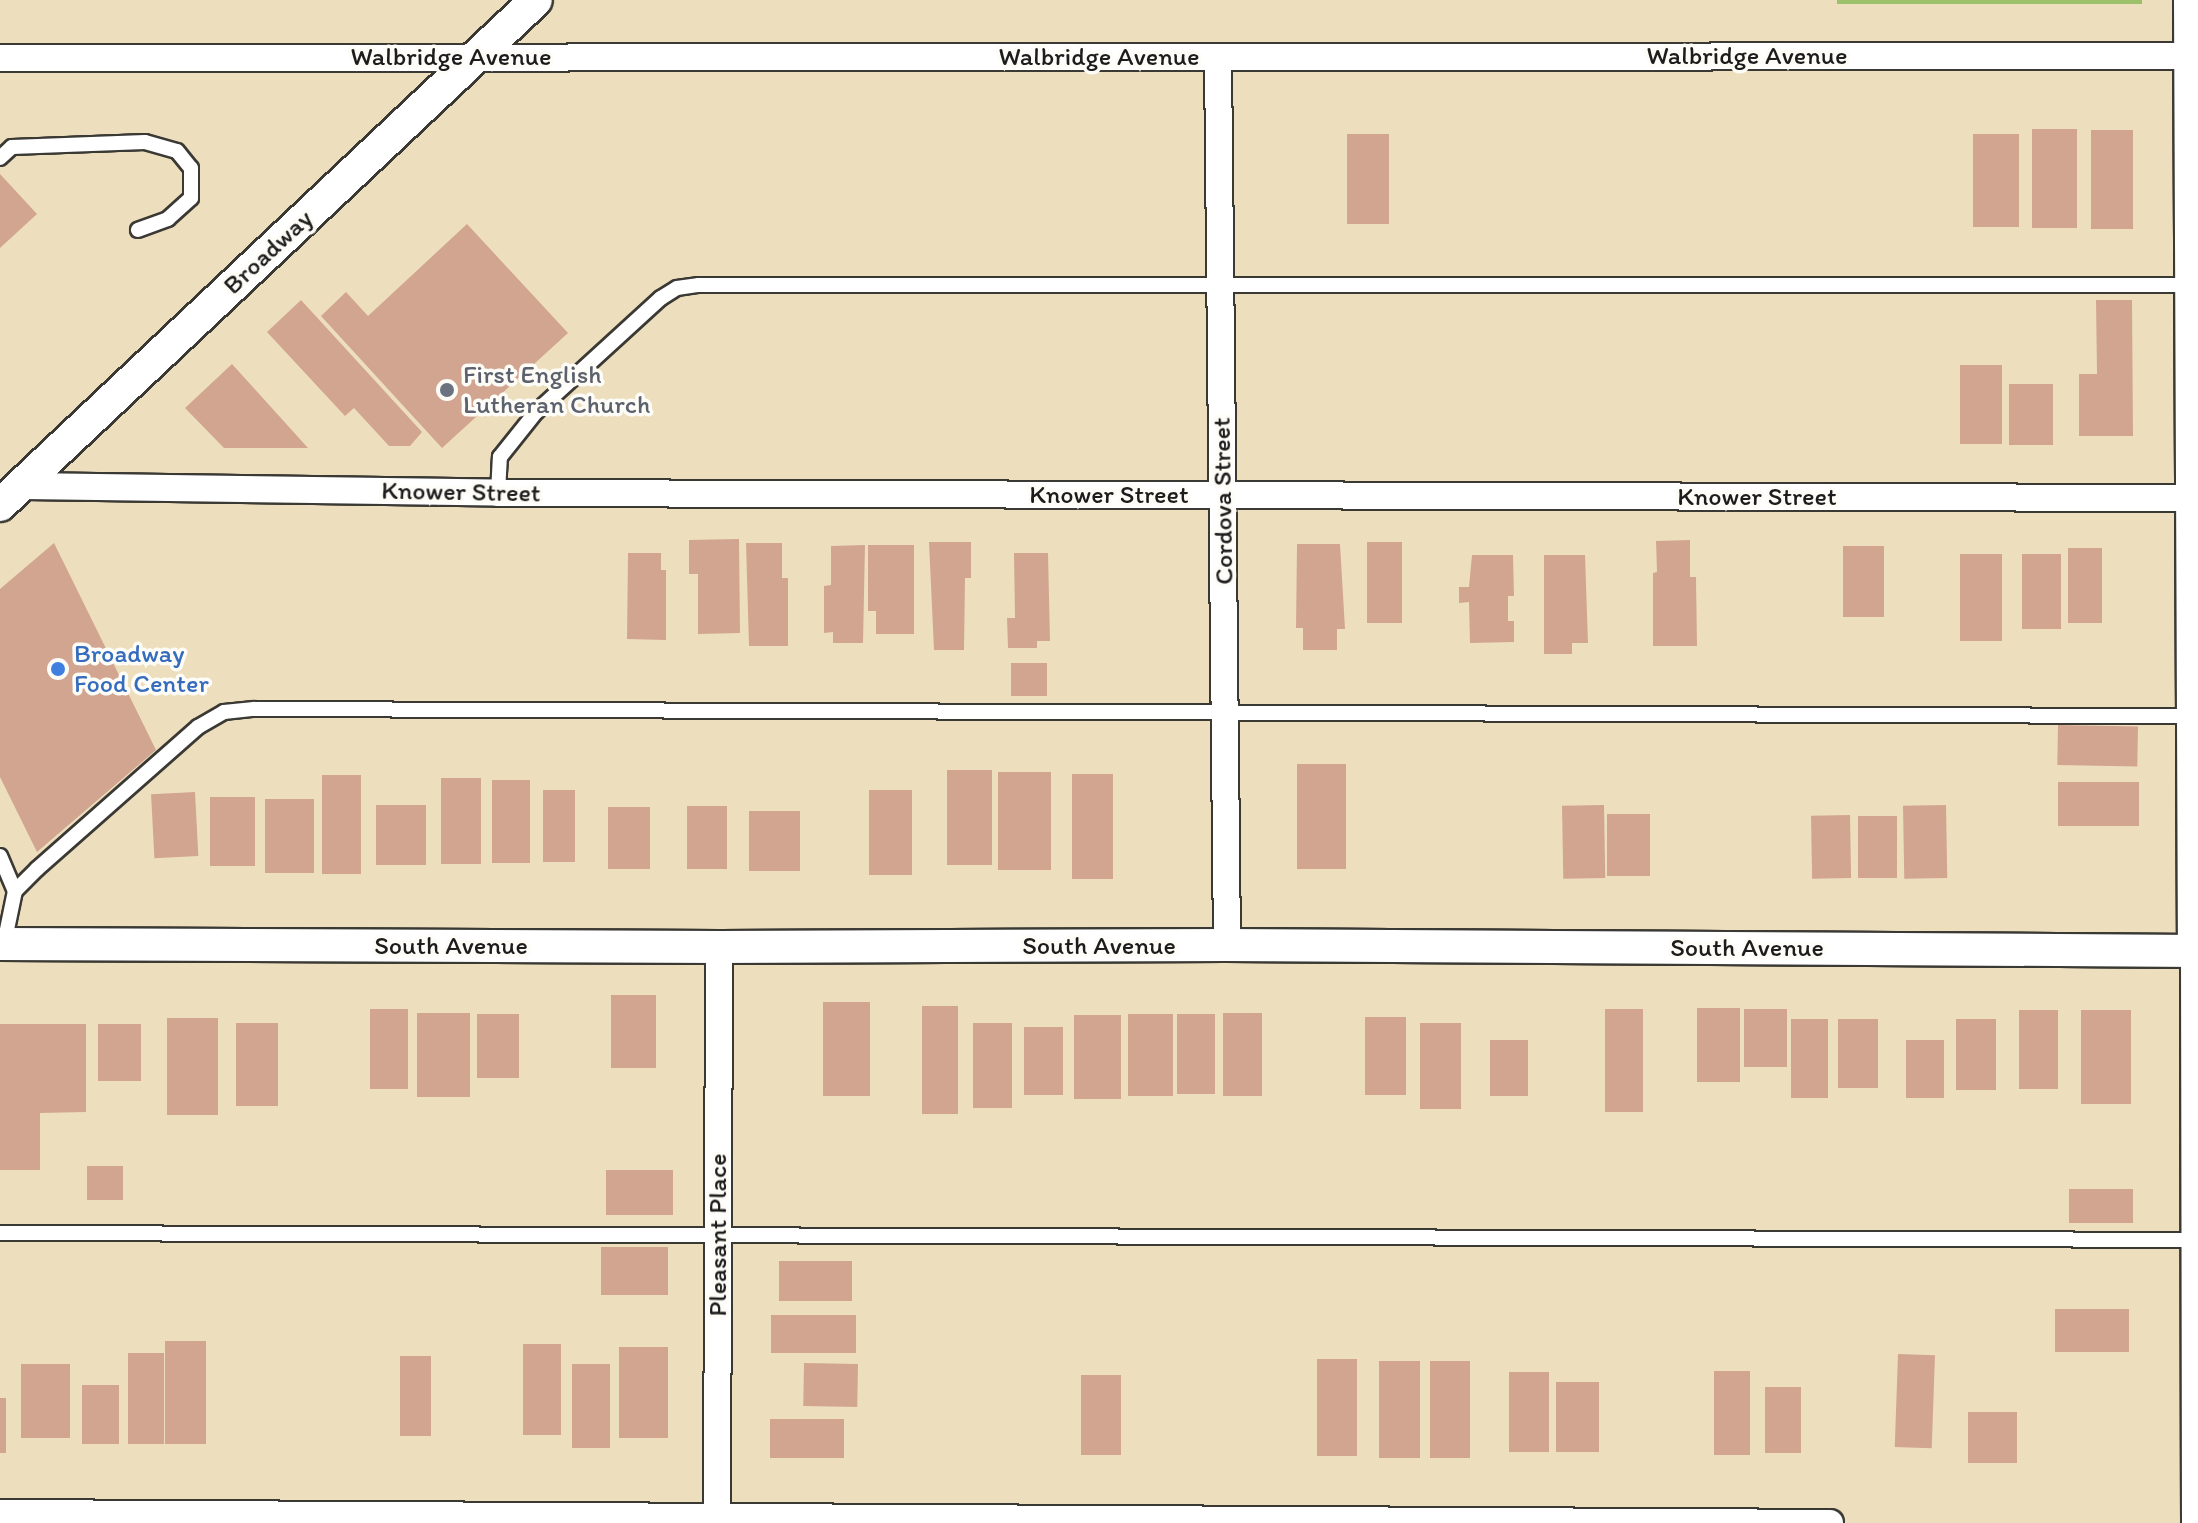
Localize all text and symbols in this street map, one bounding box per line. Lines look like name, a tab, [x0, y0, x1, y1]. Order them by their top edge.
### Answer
street label: Walbridge Avenue	[1647, 40, 1847, 72]
street label: Walbridge Avenue	[351, 41, 551, 73]
street label: Walbridge Avenue	[999, 41, 1199, 73]
street label: Broadway	[217, 203, 319, 301]
place label: First English Lutheran Church	[463, 359, 651, 420]
marker: First English Lutheran Church	[438, 381, 456, 399]
street label: Cordova Street	[1206, 417, 1240, 585]
street label: Knower Street	[381, 475, 541, 509]
street label: Knower Street	[1029, 479, 1189, 511]
street label: Knower Street	[1677, 481, 1837, 513]
place label: Broadway Food Center	[74, 638, 209, 700]
marker: Broadway Food Center	[49, 660, 67, 678]
street label: South Avenue	[375, 930, 527, 962]
street label: South Avenue	[1023, 930, 1175, 962]
street label: South Avenue	[1671, 932, 1823, 964]
street label: Pleasant Place	[702, 1154, 734, 1316]

